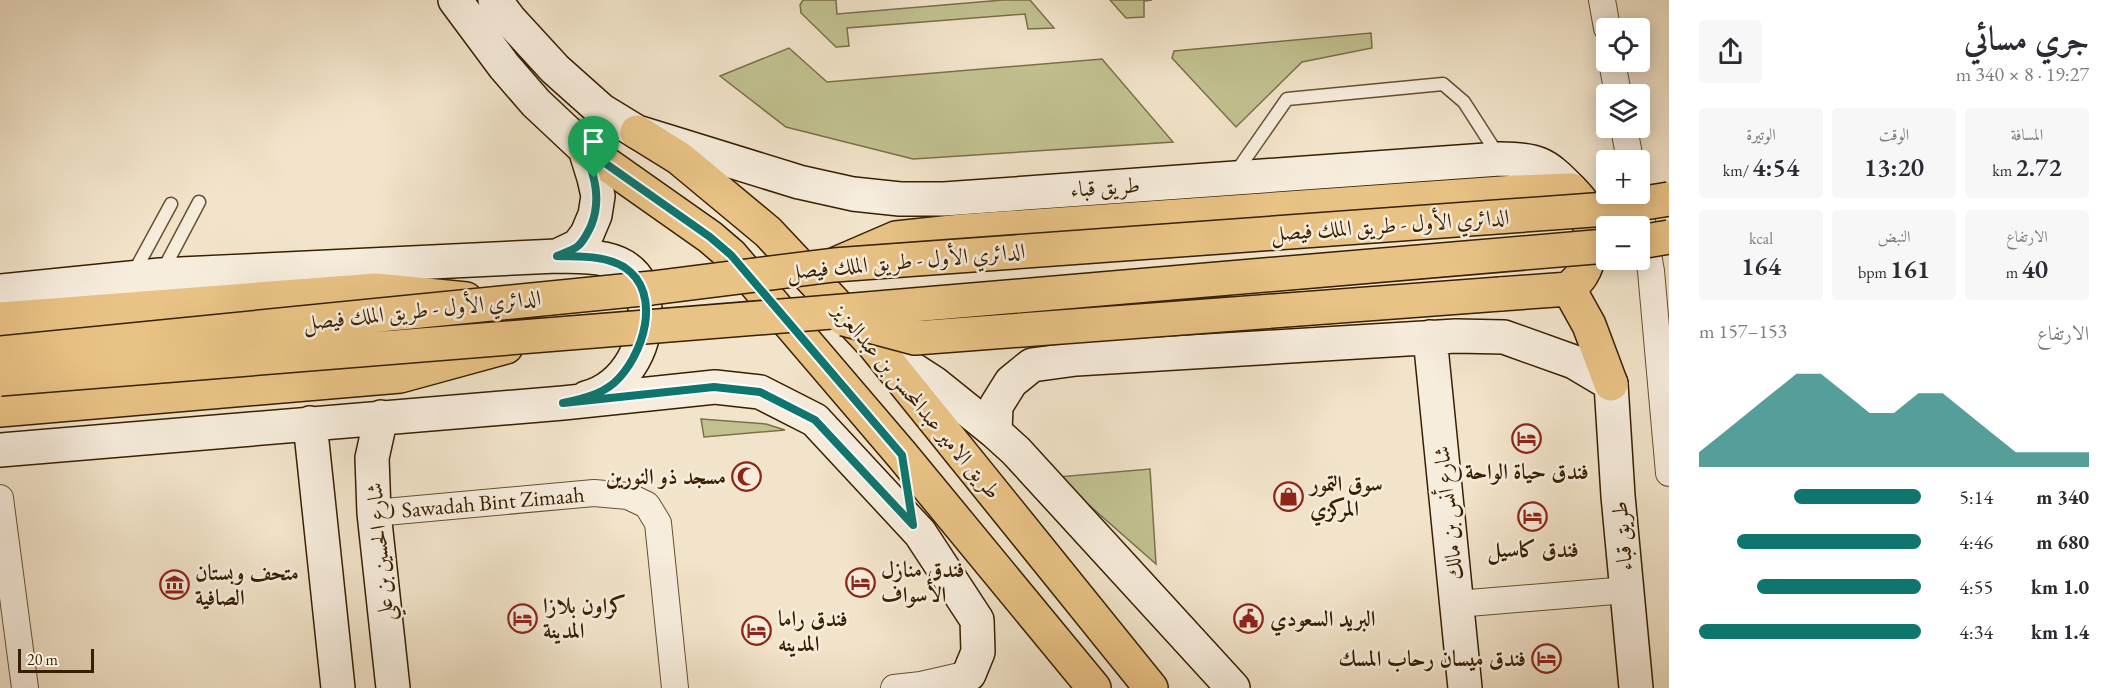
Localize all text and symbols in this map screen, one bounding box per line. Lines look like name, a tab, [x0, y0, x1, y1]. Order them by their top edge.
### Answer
text: جري مسائي	[1964, 17, 2089, 60]
map controls	[1596, 18, 1650, 270]
button: locate	[1596, 18, 1650, 72]
button: share	[1699, 20, 1762, 83]
text: 19:27 · 8 × 340 m	[1956, 61, 2089, 87]
button: layers	[1596, 84, 1650, 138]
pin	[568, 116, 619, 178]
text: الوتيرة	[1746, 124, 1776, 145]
text: الوقت	[1879, 124, 1909, 145]
text: المسافة	[2011, 124, 2043, 145]
icon: arrive	[577, 125, 610, 158]
button: +	[1596, 150, 1650, 204]
text: 4:54	[1752, 150, 1799, 184]
text: 13:20	[1864, 150, 1924, 184]
text: 2.72	[2015, 150, 2062, 184]
text: /km	[1723, 160, 1752, 181]
text: km	[1992, 160, 2015, 181]
street label: طريق قباء	[1069, 170, 1141, 204]
street label: الدائري الأول - طريق الملك فيصل	[1270, 201, 1511, 251]
button: −	[1596, 216, 1650, 270]
text: النبض	[1878, 226, 1910, 247]
text: الارتفاع	[2006, 226, 2048, 247]
text: kcal	[1749, 228, 1773, 249]
street label: الدائري الأول - طريق الملك فيصل	[786, 235, 1027, 289]
text: 164	[1741, 249, 1781, 283]
text: 161	[1890, 252, 1930, 286]
text: 40	[2021, 252, 2048, 286]
text: bpm	[1858, 262, 1890, 283]
text: m	[2006, 262, 2021, 283]
street label: الدائري الأول - طريق الملك فيصل	[301, 282, 543, 340]
street label: طريق الامير عبدالمحسن بن عبدالعزيز	[824, 295, 1008, 506]
text: 153–157 m	[1699, 318, 1787, 344]
text: الارتفاع	[2037, 320, 2089, 346]
hotel icon: فندق حياة الواحة	[1511, 423, 1543, 455]
street label: شارع أنس بن مالك	[1426, 444, 1473, 582]
place label: فندق حياة الواحة	[1465, 457, 1589, 486]
mosque icon: مسجد ذو النورين	[731, 460, 763, 492]
place label: مسجد ذو النورين	[606, 462, 726, 491]
place label: سوق التمور المركزي	[1307, 469, 1383, 527]
street label: Sawadah Bint Zimaah	[400, 480, 586, 524]
shop icon: سوق التمور المركزي	[1273, 480, 1305, 512]
street label: شارع الحسين بن علي	[360, 481, 407, 622]
text: 5:14	[1959, 484, 1993, 510]
text: 340 m	[2036, 484, 2089, 510]
street label: طريق قباء	[1605, 500, 1639, 572]
hotel icon: فندق كاسيل	[1517, 501, 1549, 533]
text: 4:46	[1959, 529, 1993, 555]
text: 680 m	[2036, 529, 2089, 555]
place label: فندق كاسيل	[1487, 535, 1579, 565]
place label: فندق منازل الأسواف	[881, 555, 965, 609]
place label: متحف وبستان الصافية	[195, 558, 299, 612]
hotel icon: فندق منازل الأسواف	[844, 566, 876, 598]
museum icon: متحف وبستان الصافية	[158, 569, 190, 601]
text: 4:55	[1959, 574, 1993, 600]
text: 1.0 km	[2031, 574, 2089, 600]
place label: كراون بلازا المدينة	[543, 591, 626, 645]
hotel icon: كراون بلازا المدينة	[506, 602, 538, 634]
public building icon: البريد السعودي	[1233, 602, 1265, 634]
place label: فندق راما المدينه	[778, 604, 848, 658]
place label: البريد السعودي	[1270, 604, 1376, 637]
hotel icon: فندق راما المدينه	[741, 615, 773, 647]
text: 4:34	[1959, 619, 1993, 645]
text: 1.4 km	[2031, 619, 2089, 645]
hotel icon: فندق ميسان رحاب المسك	[1531, 642, 1563, 674]
place label: فندق ميسان رحاب المسك	[1338, 644, 1526, 673]
scale bar	[18, 646, 94, 674]
text: 20 m	[27, 649, 58, 670]

